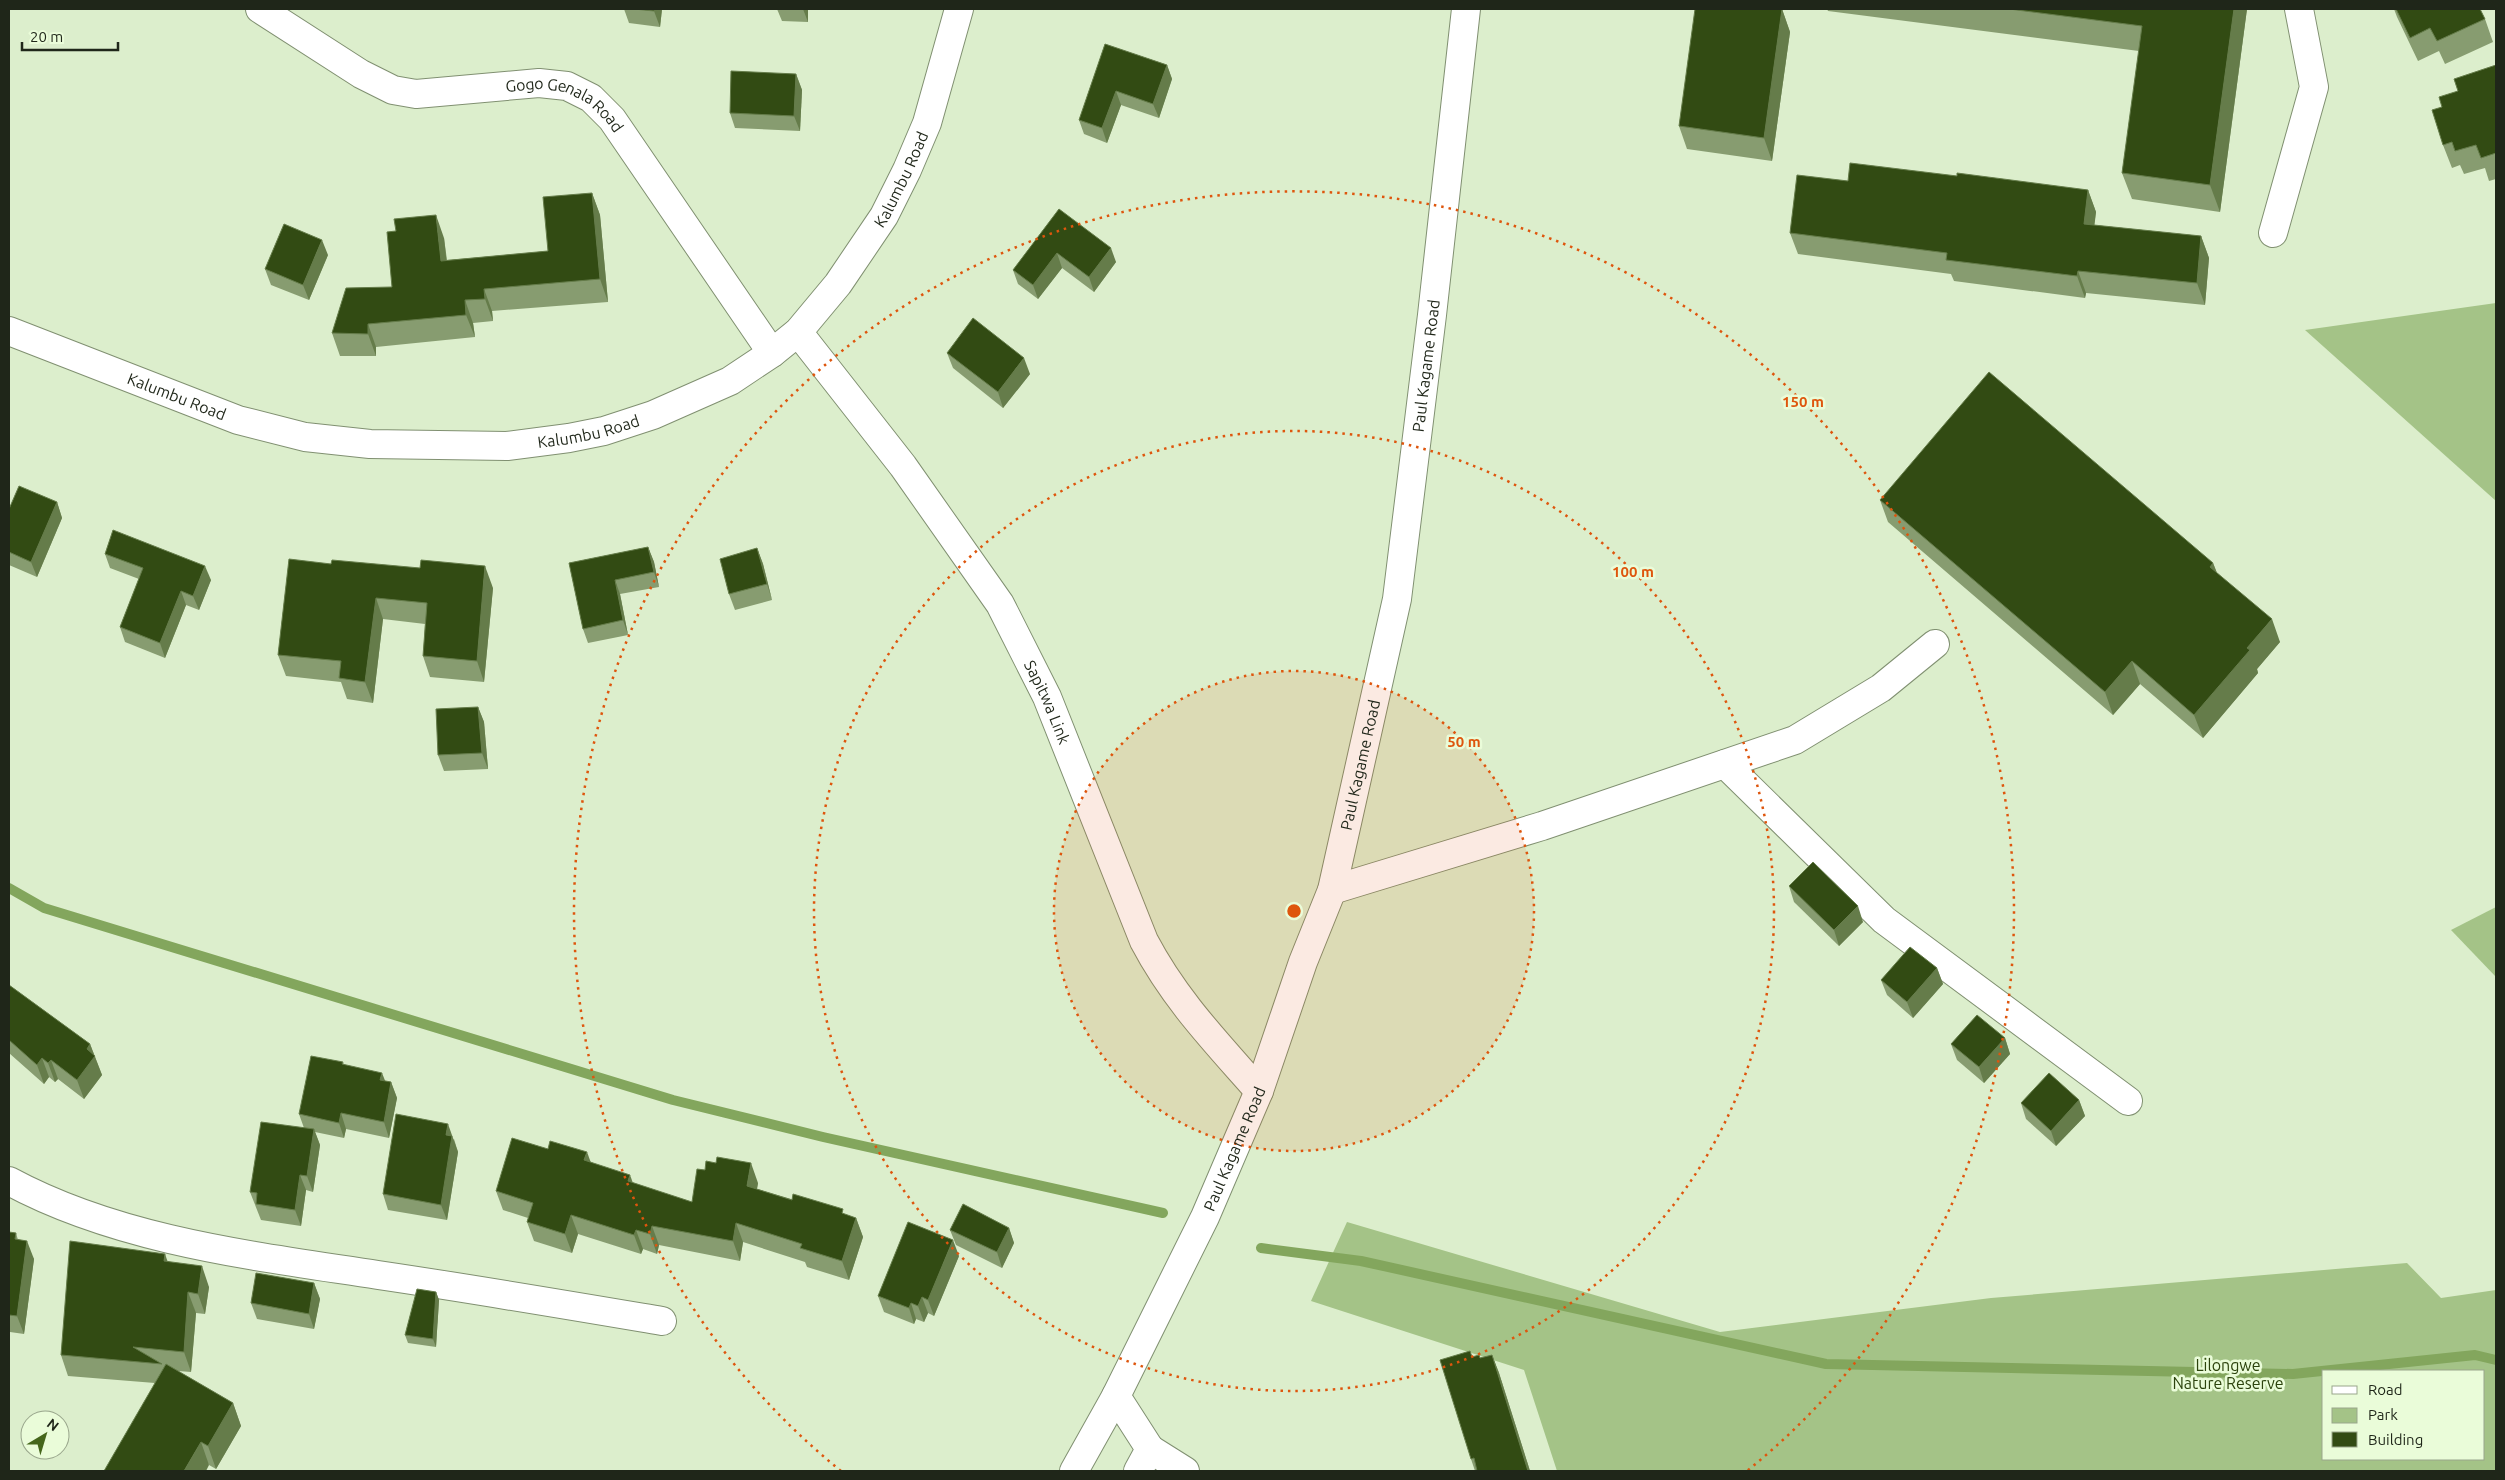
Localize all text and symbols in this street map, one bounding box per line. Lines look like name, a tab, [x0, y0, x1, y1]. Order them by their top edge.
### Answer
scale bar	[22, 20, 119, 52]
text: 20 m	[30, 28, 63, 45]
street label: Gogo Genala Road	[505, 74, 627, 135]
street label: Kalumbu Road	[870, 129, 931, 231]
street label: Paul Kagame Road	[1409, 299, 1443, 433]
street label: Kalumbu Road	[125, 369, 229, 423]
text: 150 m	[1782, 393, 1824, 410]
street label: Kalumbu Road	[536, 411, 642, 451]
text: 100 m	[1612, 563, 1654, 580]
street label: Sapitwa Link	[1021, 657, 1074, 747]
street label: Paul Kagame Road	[1337, 698, 1383, 832]
text: 50 m	[1447, 733, 1481, 750]
centre of rings	[1285, 902, 1303, 920]
street label: Paul Kagame Road	[1200, 1084, 1269, 1214]
park label: Lilongwe Nature Reserve	[2172, 1356, 2284, 1392]
legend	[2322, 1370, 2485, 1460]
text: Road	[2368, 1381, 2403, 1398]
text: Park	[2368, 1406, 2398, 1423]
north arrow	[20, 1410, 70, 1460]
text: N	[44, 1415, 62, 1434]
text: Building	[2368, 1431, 2423, 1448]

